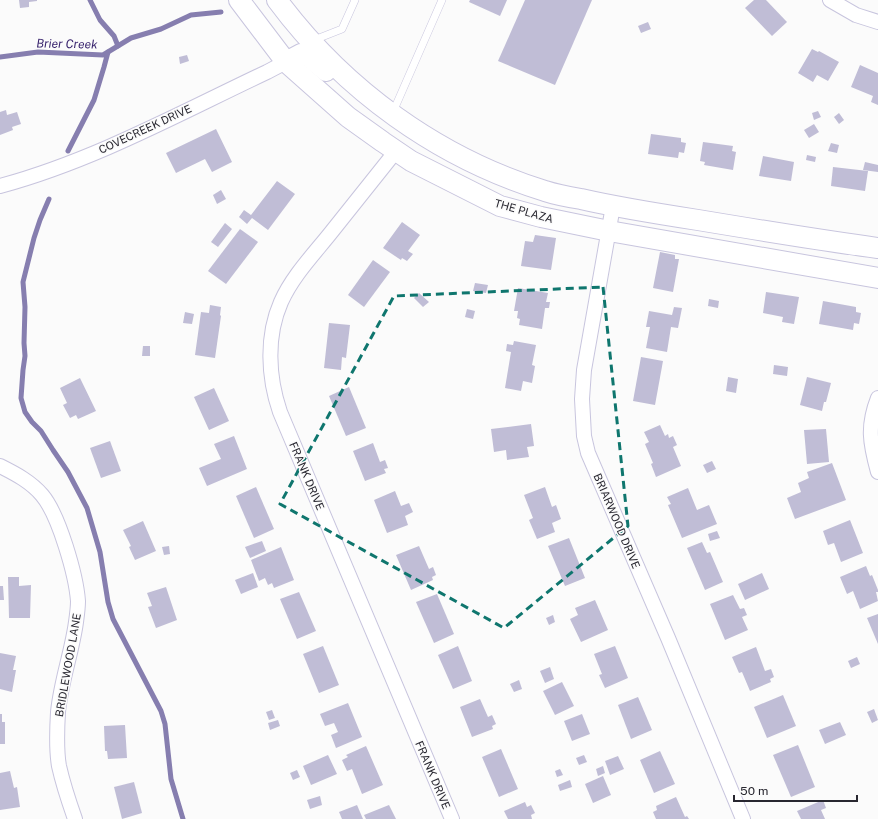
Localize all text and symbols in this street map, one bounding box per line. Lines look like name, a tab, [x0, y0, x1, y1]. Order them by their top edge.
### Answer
water label: Brier Creek	[36, 36, 98, 52]
street label: COVECREEK DRIVE	[97, 102, 193, 156]
street label: THE PLAZA	[493, 197, 555, 225]
street label: FRANK DRIVE	[287, 440, 327, 512]
street label: BRIARWOOD DRIVE	[592, 472, 643, 570]
street label: BRIDLEWOOD LANE	[53, 612, 83, 718]
street label: FRANK DRIVE	[413, 739, 453, 811]
scale bar	[734, 777, 857, 803]
text: 50 m	[740, 784, 768, 798]

